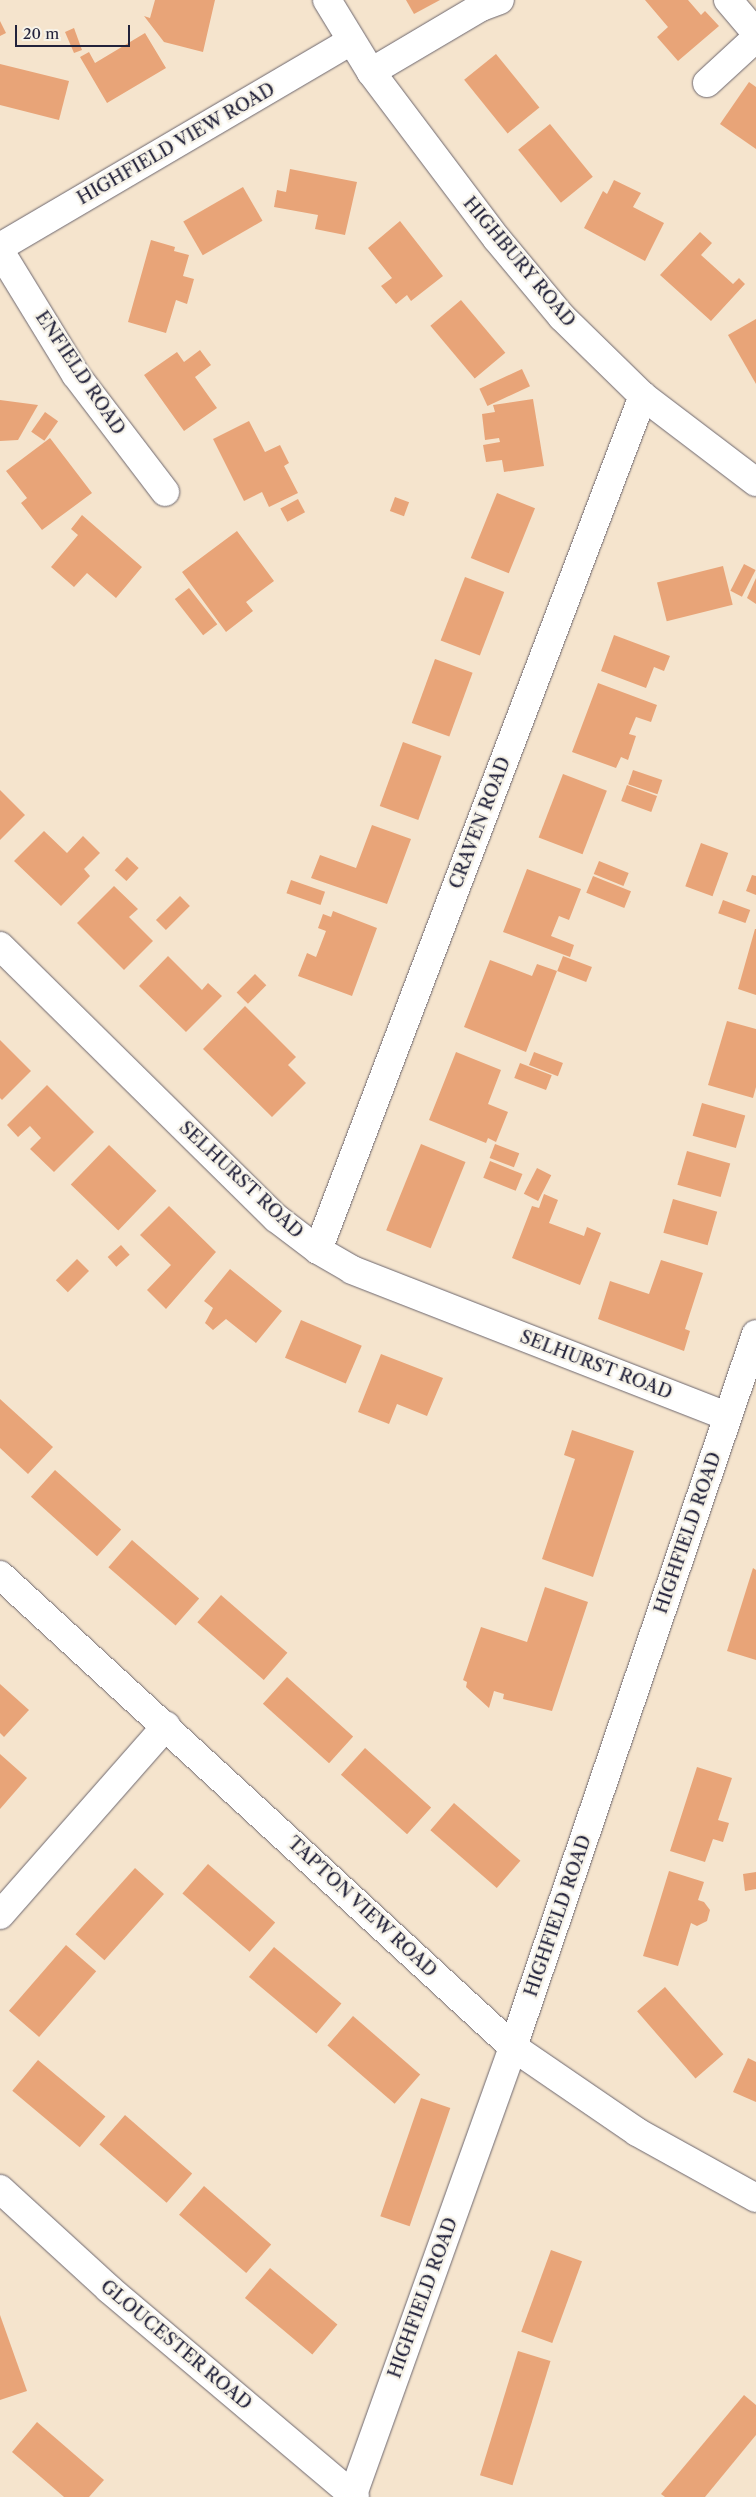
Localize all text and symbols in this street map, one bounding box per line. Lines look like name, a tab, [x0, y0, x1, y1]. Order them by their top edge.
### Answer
scale bar	[18, 15, 132, 47]
text: 20 m	[23, 24, 59, 43]
street label: HIGHFIELD VIEW ROAD	[73, 78, 279, 210]
street label: HIGHBURY ROAD	[458, 192, 580, 332]
street label: ENFIELD ROAD	[31, 307, 129, 439]
street label: CRAVEN ROAD	[445, 754, 515, 892]
street label: SELHURST ROAD	[174, 1117, 308, 1243]
street label: SELHURST ROAD	[517, 1326, 675, 1404]
street label: HIGHFIELD ROAD	[650, 1449, 726, 1617]
street label: TAPTON VIEW ROAD	[283, 1832, 441, 1982]
street label: HIGHFIELD ROAD	[520, 1832, 596, 2000]
street label: HIGHFIELD ROAD	[384, 2215, 462, 2381]
street label: GLOUCESTER ROAD	[96, 2275, 256, 2415]

